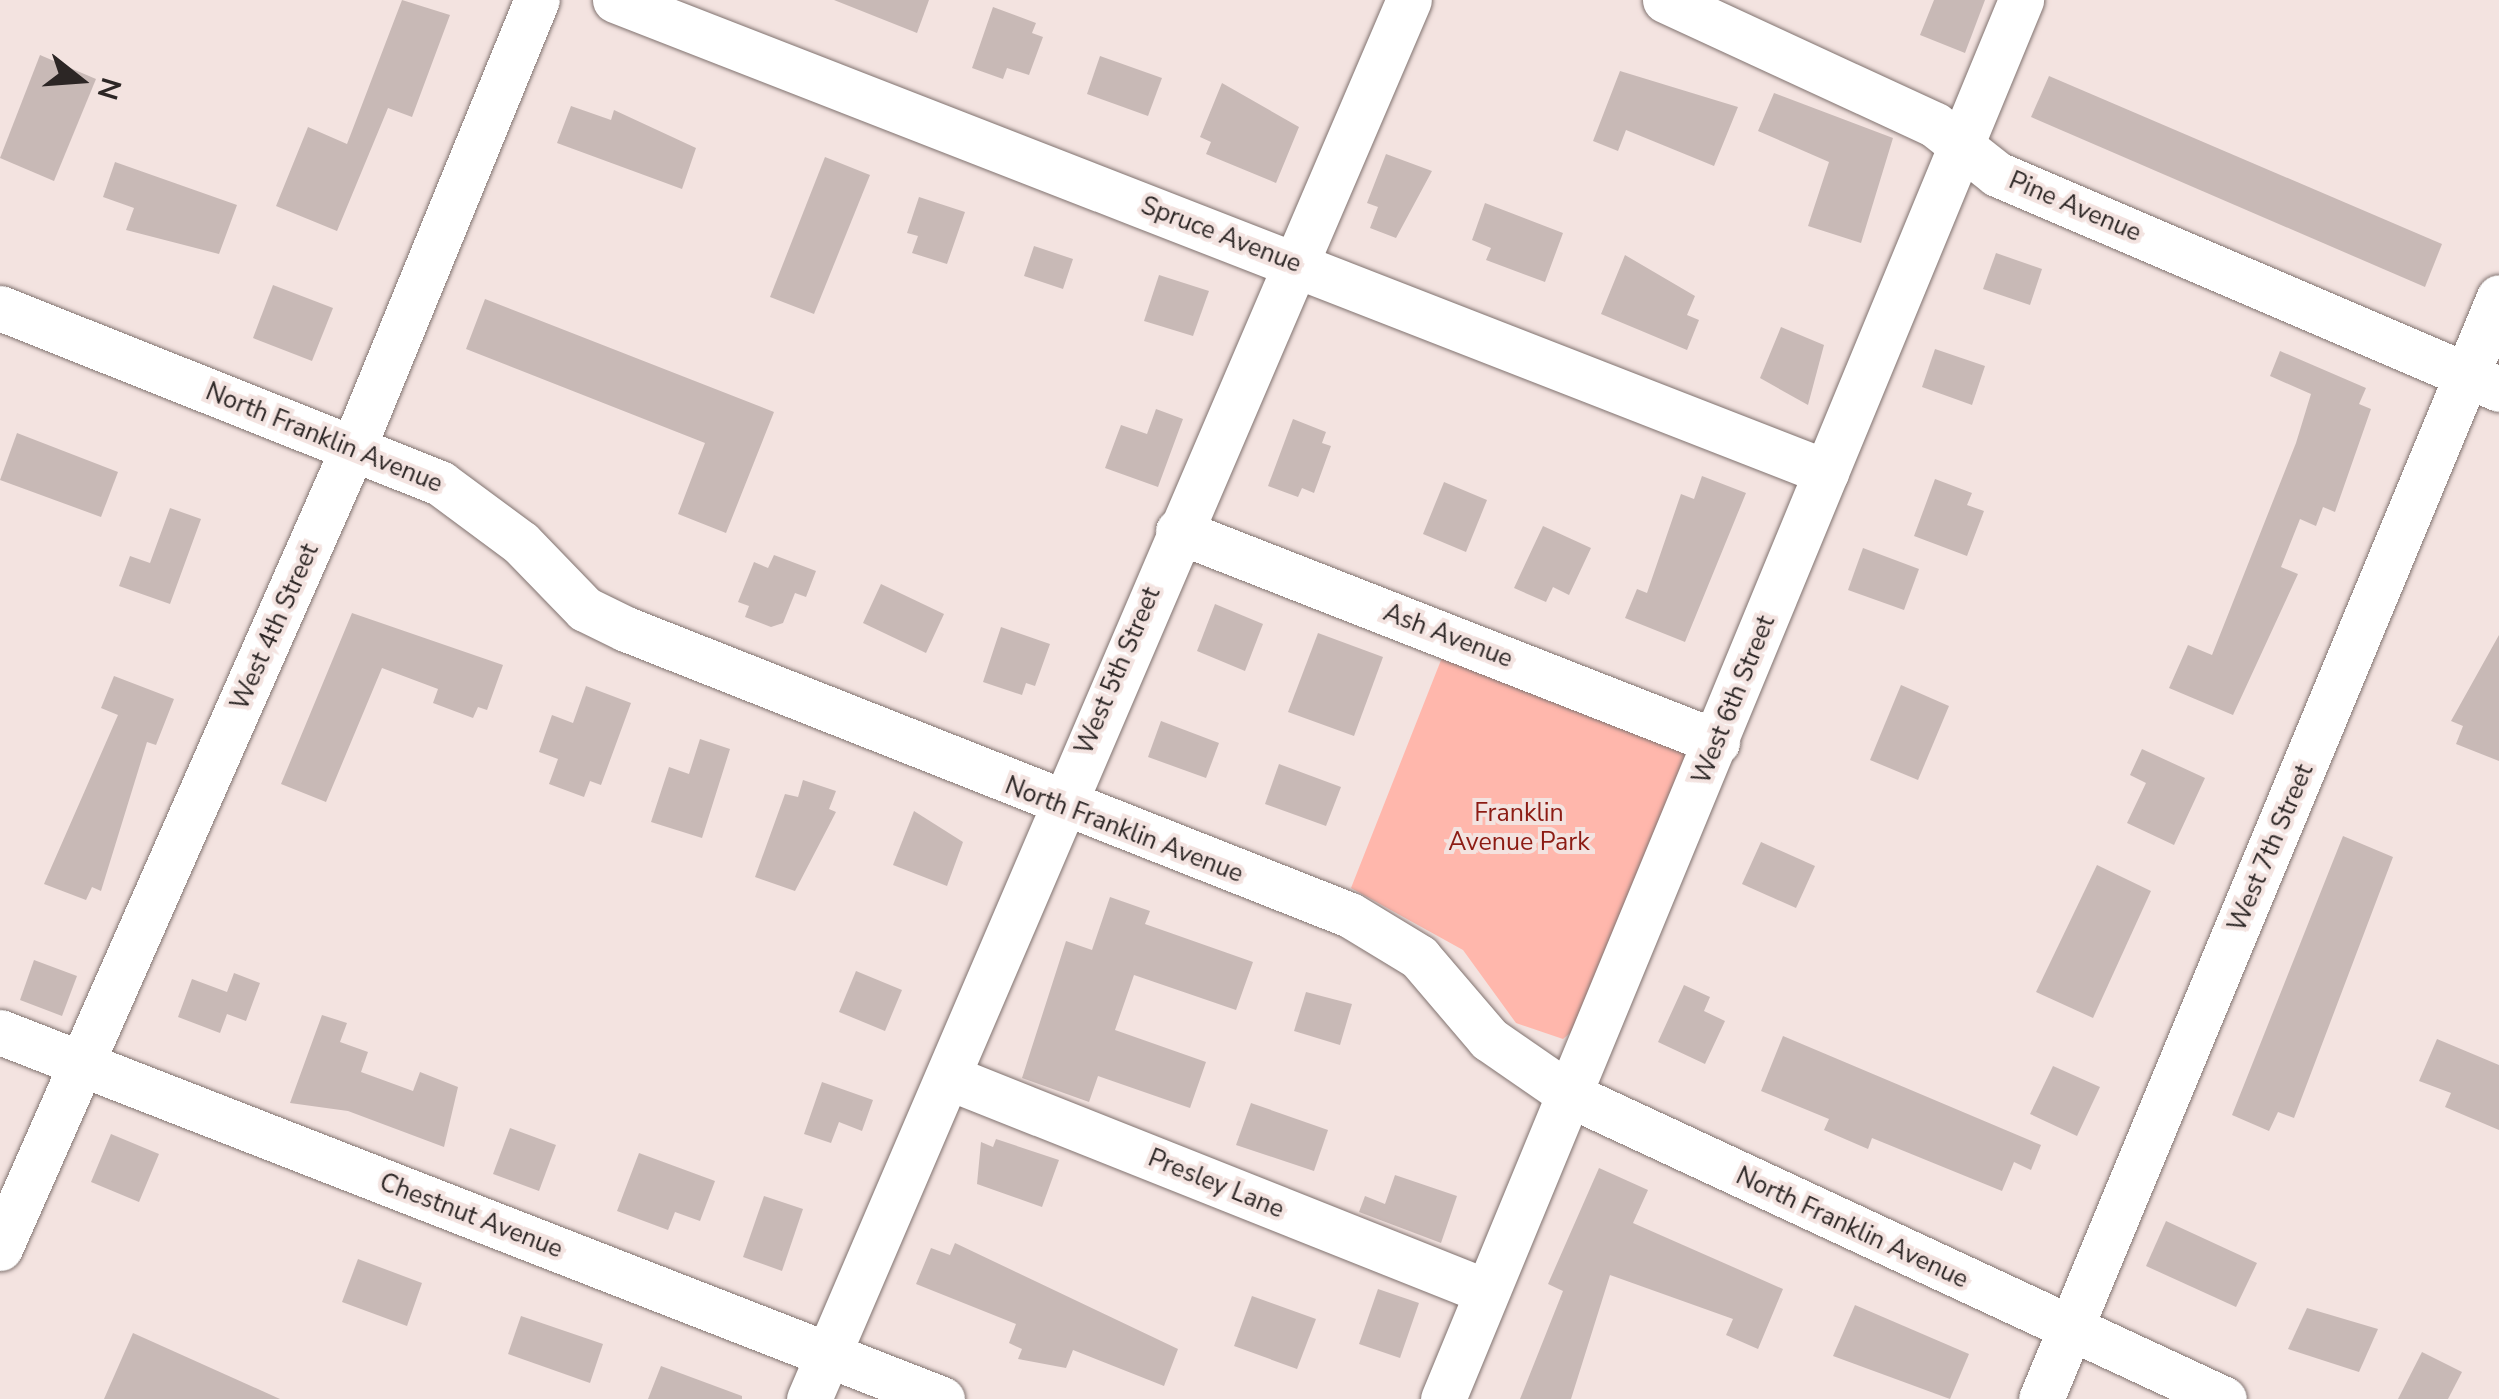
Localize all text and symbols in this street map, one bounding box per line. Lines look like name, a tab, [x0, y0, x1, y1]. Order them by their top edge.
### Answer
north arrow	[30, 30, 130, 130]
text: N	[87, 73, 130, 104]
street label: Pine Avenue	[2004, 166, 2146, 248]
street label: Spruce Avenue	[1137, 191, 1305, 279]
street label: North Franklin Avenue	[201, 377, 447, 499]
street label: West 4th Street	[225, 539, 325, 715]
street label: West 5th Street	[1069, 583, 1167, 759]
street label: Ash Avenue	[1379, 598, 1517, 674]
street label: West 6th Street	[1687, 611, 1781, 789]
street label: West 7th Street	[2222, 760, 2320, 936]
street label: North Franklin Avenue	[1001, 771, 1247, 889]
park label: Franklin Avenue Park	[1448, 799, 1590, 858]
street label: Presley Lane	[1144, 1143, 1288, 1225]
street label: North Franklin Avenue	[1731, 1161, 1973, 1295]
street label: Chestnut Avenue	[375, 1167, 567, 1265]

